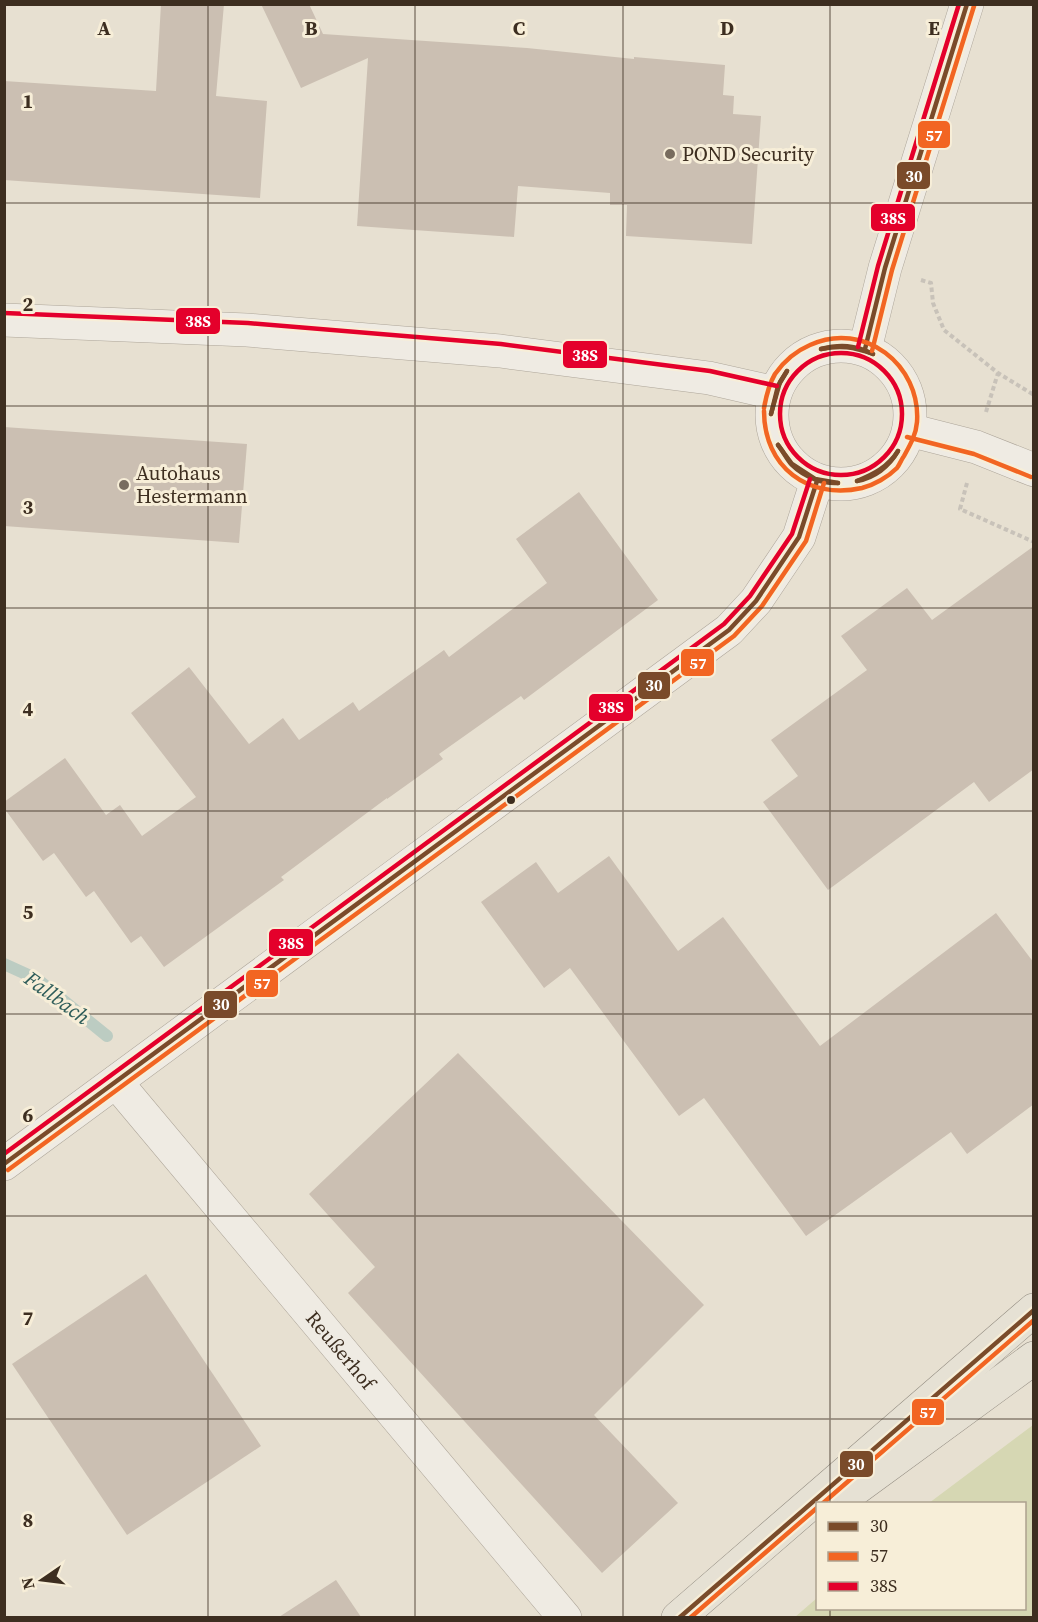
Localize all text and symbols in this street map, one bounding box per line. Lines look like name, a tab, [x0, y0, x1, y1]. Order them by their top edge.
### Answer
text: A	[97, 14, 111, 42]
text: B	[304, 14, 318, 42]
text: C	[513, 14, 525, 42]
text: D	[720, 14, 734, 42]
text: E	[928, 14, 940, 42]
text: 1	[23, 87, 33, 115]
line badge: 57	[917, 120, 951, 149]
text: 57	[925, 124, 943, 146]
place label: POND Security	[682, 140, 815, 168]
marker: POND Security	[663, 147, 677, 161]
line badge: 30	[896, 161, 931, 190]
text: 30	[905, 165, 923, 187]
line badge: 38S	[870, 203, 916, 232]
text: 38S	[880, 207, 906, 229]
text: 2	[23, 290, 34, 318]
line badge: 38S	[175, 307, 221, 335]
text: 38S	[185, 310, 211, 332]
line badge: 38S	[562, 340, 608, 369]
text: 38S	[572, 344, 598, 366]
place label: Autohaus Hestermann	[136, 459, 248, 510]
marker: Autohaus Hestermann	[117, 478, 131, 492]
text: 3	[23, 493, 34, 521]
line badge: 57	[680, 648, 715, 677]
text: 57	[689, 652, 707, 674]
line badge: 30	[637, 671, 671, 700]
text: 30	[645, 674, 663, 696]
line badge: 38S	[588, 693, 634, 722]
text: 4	[23, 695, 34, 723]
text: 38S	[598, 696, 624, 718]
unlabelled marker	[505, 794, 517, 806]
text: 5	[23, 898, 34, 926]
line badge: 38S	[268, 928, 314, 957]
text: 38S	[278, 932, 304, 954]
water label: Fallbach	[18, 963, 96, 1032]
line badge: 57	[245, 969, 279, 998]
text: 57	[253, 972, 271, 994]
line badge: 30	[203, 990, 238, 1019]
text: 30	[212, 993, 230, 1015]
text: 6	[23, 1101, 34, 1129]
text: 7	[23, 1304, 34, 1332]
street label: Reußerhof	[299, 1305, 383, 1397]
line badge: 57	[911, 1398, 945, 1426]
text: 57	[919, 1401, 937, 1423]
line badge: 30	[839, 1450, 874, 1478]
text: 30	[847, 1453, 865, 1475]
legend	[816, 1502, 1026, 1610]
text: 8	[23, 1506, 33, 1534]
text: 30	[870, 1513, 888, 1538]
text: 57	[870, 1543, 888, 1568]
north arrow	[12, 1550, 72, 1610]
text: 38S	[870, 1573, 897, 1598]
text: N	[15, 1575, 40, 1592]

